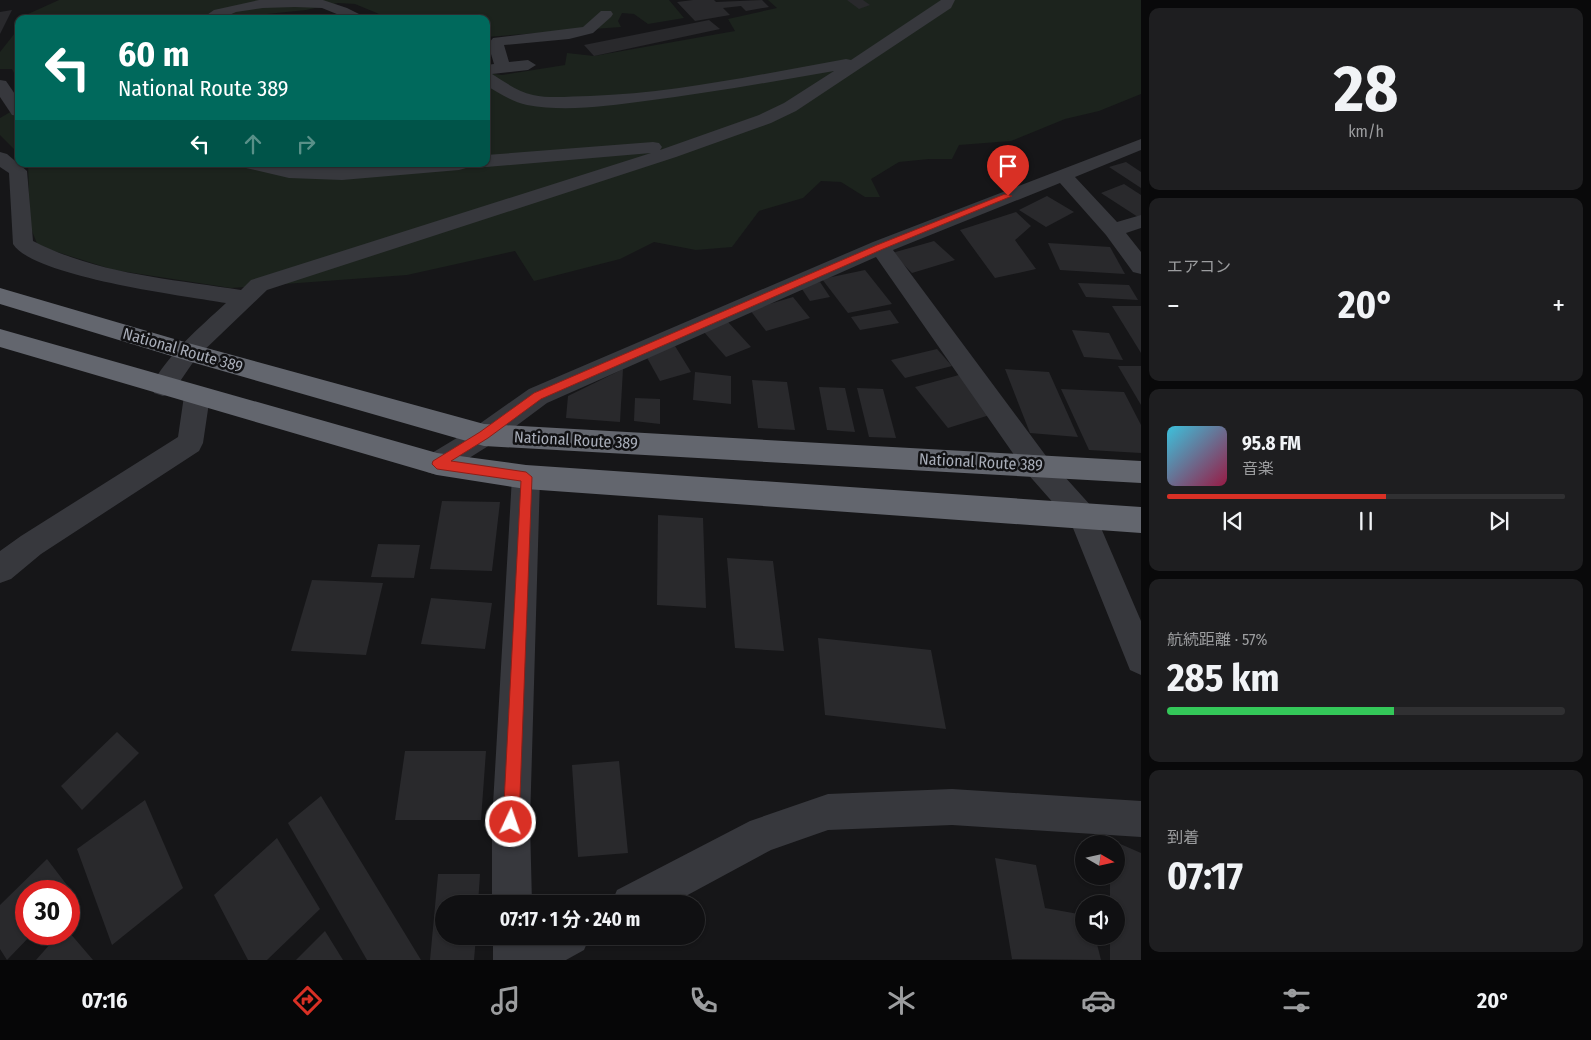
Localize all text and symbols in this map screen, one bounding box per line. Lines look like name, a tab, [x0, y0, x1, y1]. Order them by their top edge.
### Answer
text: 60 m	[118, 33, 189, 75]
icon: left	[35, 35, 100, 100]
text: 28	[1334, 50, 1398, 128]
text: National Route 389	[118, 75, 289, 102]
text: km/h	[1348, 122, 1384, 141]
icon: left	[186, 130, 214, 158]
icon: ahead	[239, 130, 267, 158]
icon: right	[292, 130, 320, 158]
pin	[987, 145, 1029, 196]
icon: arrive	[994, 152, 1022, 180]
text: エアコン	[1167, 257, 1231, 276]
text: 20°	[1338, 282, 1394, 328]
text: −	[1167, 289, 1180, 322]
text: +	[1552, 289, 1565, 322]
street label: National Route 389	[121, 324, 245, 376]
street label: National Route 389	[514, 427, 639, 453]
text: 95.8 FM	[1242, 432, 1301, 455]
street label: National Route 389	[919, 449, 1044, 475]
text: 音楽	[1242, 459, 1274, 478]
icon: previous	[1219, 507, 1247, 535]
icon: pause	[1352, 507, 1380, 535]
icon: next	[1485, 507, 1513, 535]
text: 航続距離 · 57%	[1167, 630, 1268, 649]
text: 285 km	[1167, 655, 1280, 701]
position arrow	[484, 795, 536, 847]
text: 到着	[1167, 828, 1199, 847]
north arrow	[1075, 835, 1125, 885]
map controls	[1075, 835, 1125, 945]
text: 07:17	[1167, 853, 1243, 899]
speed limit sign: 30	[15, 880, 80, 945]
button: sound	[1075, 895, 1125, 945]
text: 07:17 · 1 分 · 240 m	[500, 908, 640, 931]
icon: directions	[290, 983, 325, 1018]
icon: music	[488, 983, 523, 1018]
icon: phone	[686, 983, 721, 1018]
icon: climate	[884, 983, 919, 1018]
icon: car	[1081, 983, 1116, 1018]
icon: filters	[1279, 983, 1314, 1018]
text: 07:16	[81, 987, 127, 1014]
text: 20°	[1477, 987, 1510, 1014]

